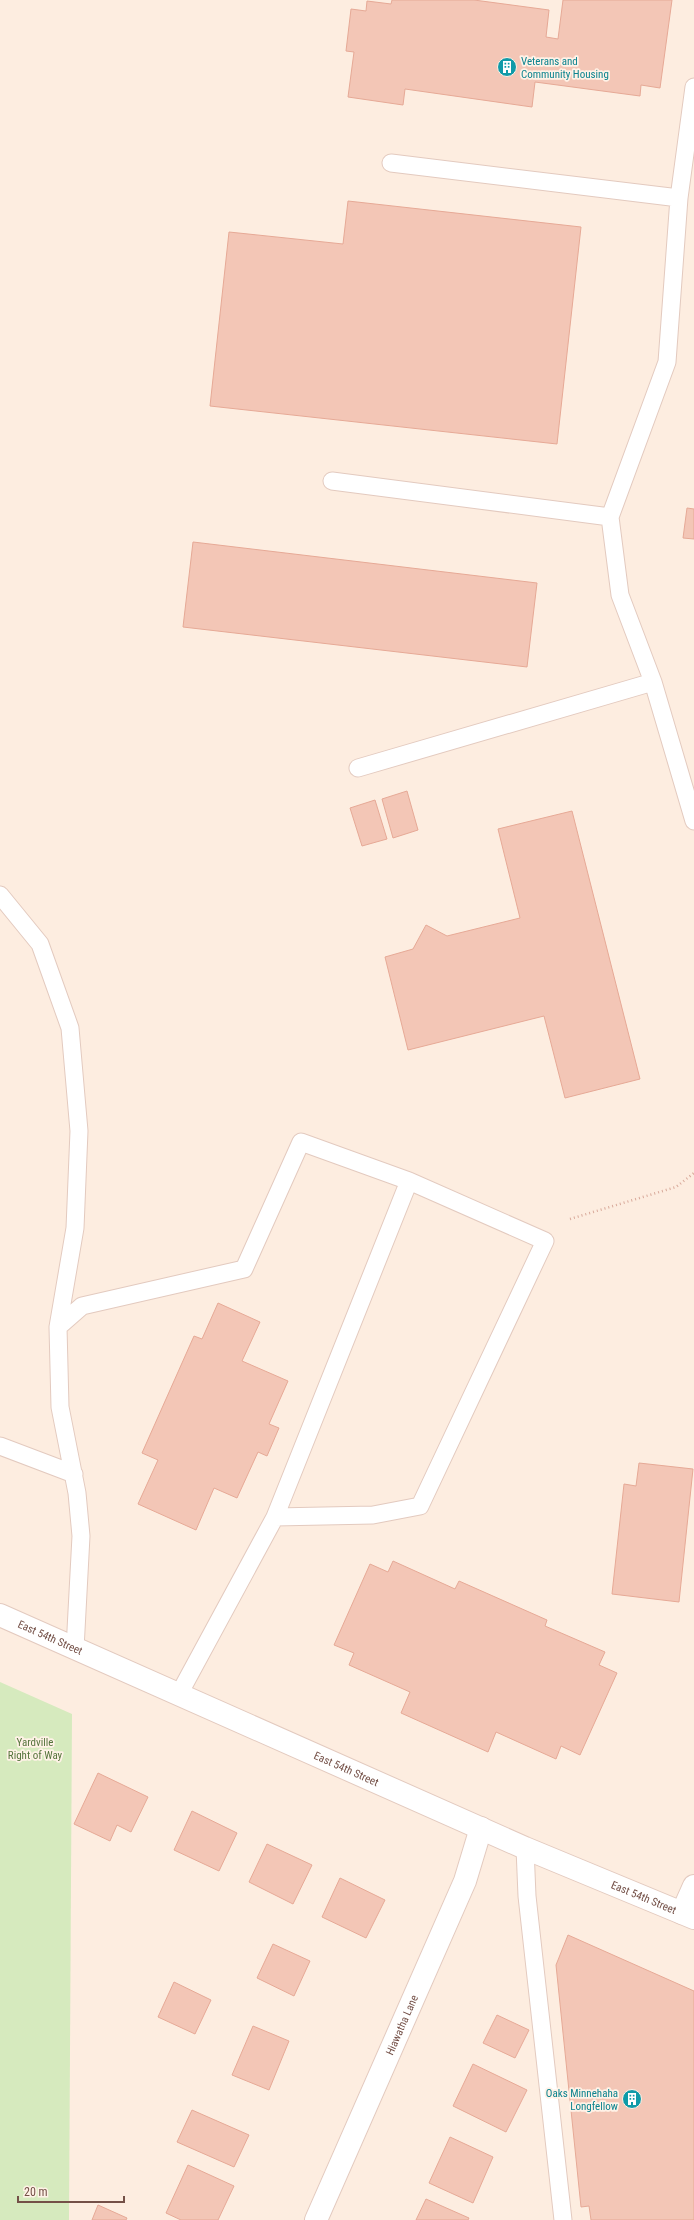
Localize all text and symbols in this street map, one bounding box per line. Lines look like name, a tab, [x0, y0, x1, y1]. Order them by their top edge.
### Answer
place label: Veterans and Community Housing	[521, 55, 609, 81]
building icon: Veterans and Community Housing	[496, 56, 518, 78]
street label: East 54th Street	[16, 1617, 85, 1657]
park label: Yardville Right of Way	[8, 1736, 63, 1762]
street label: East 54th Street	[312, 1749, 381, 1789]
street label: East 54th Street	[609, 1878, 678, 1916]
street label: Hiawatha Lane	[383, 1993, 421, 2057]
place label: Oaks Minnehaha Longfellow	[546, 2087, 618, 2113]
building icon: Oaks Minnehaha Longfellow	[621, 2088, 643, 2110]
scale bar	[18, 2178, 124, 2204]
text: 20 m	[24, 2185, 48, 2199]

